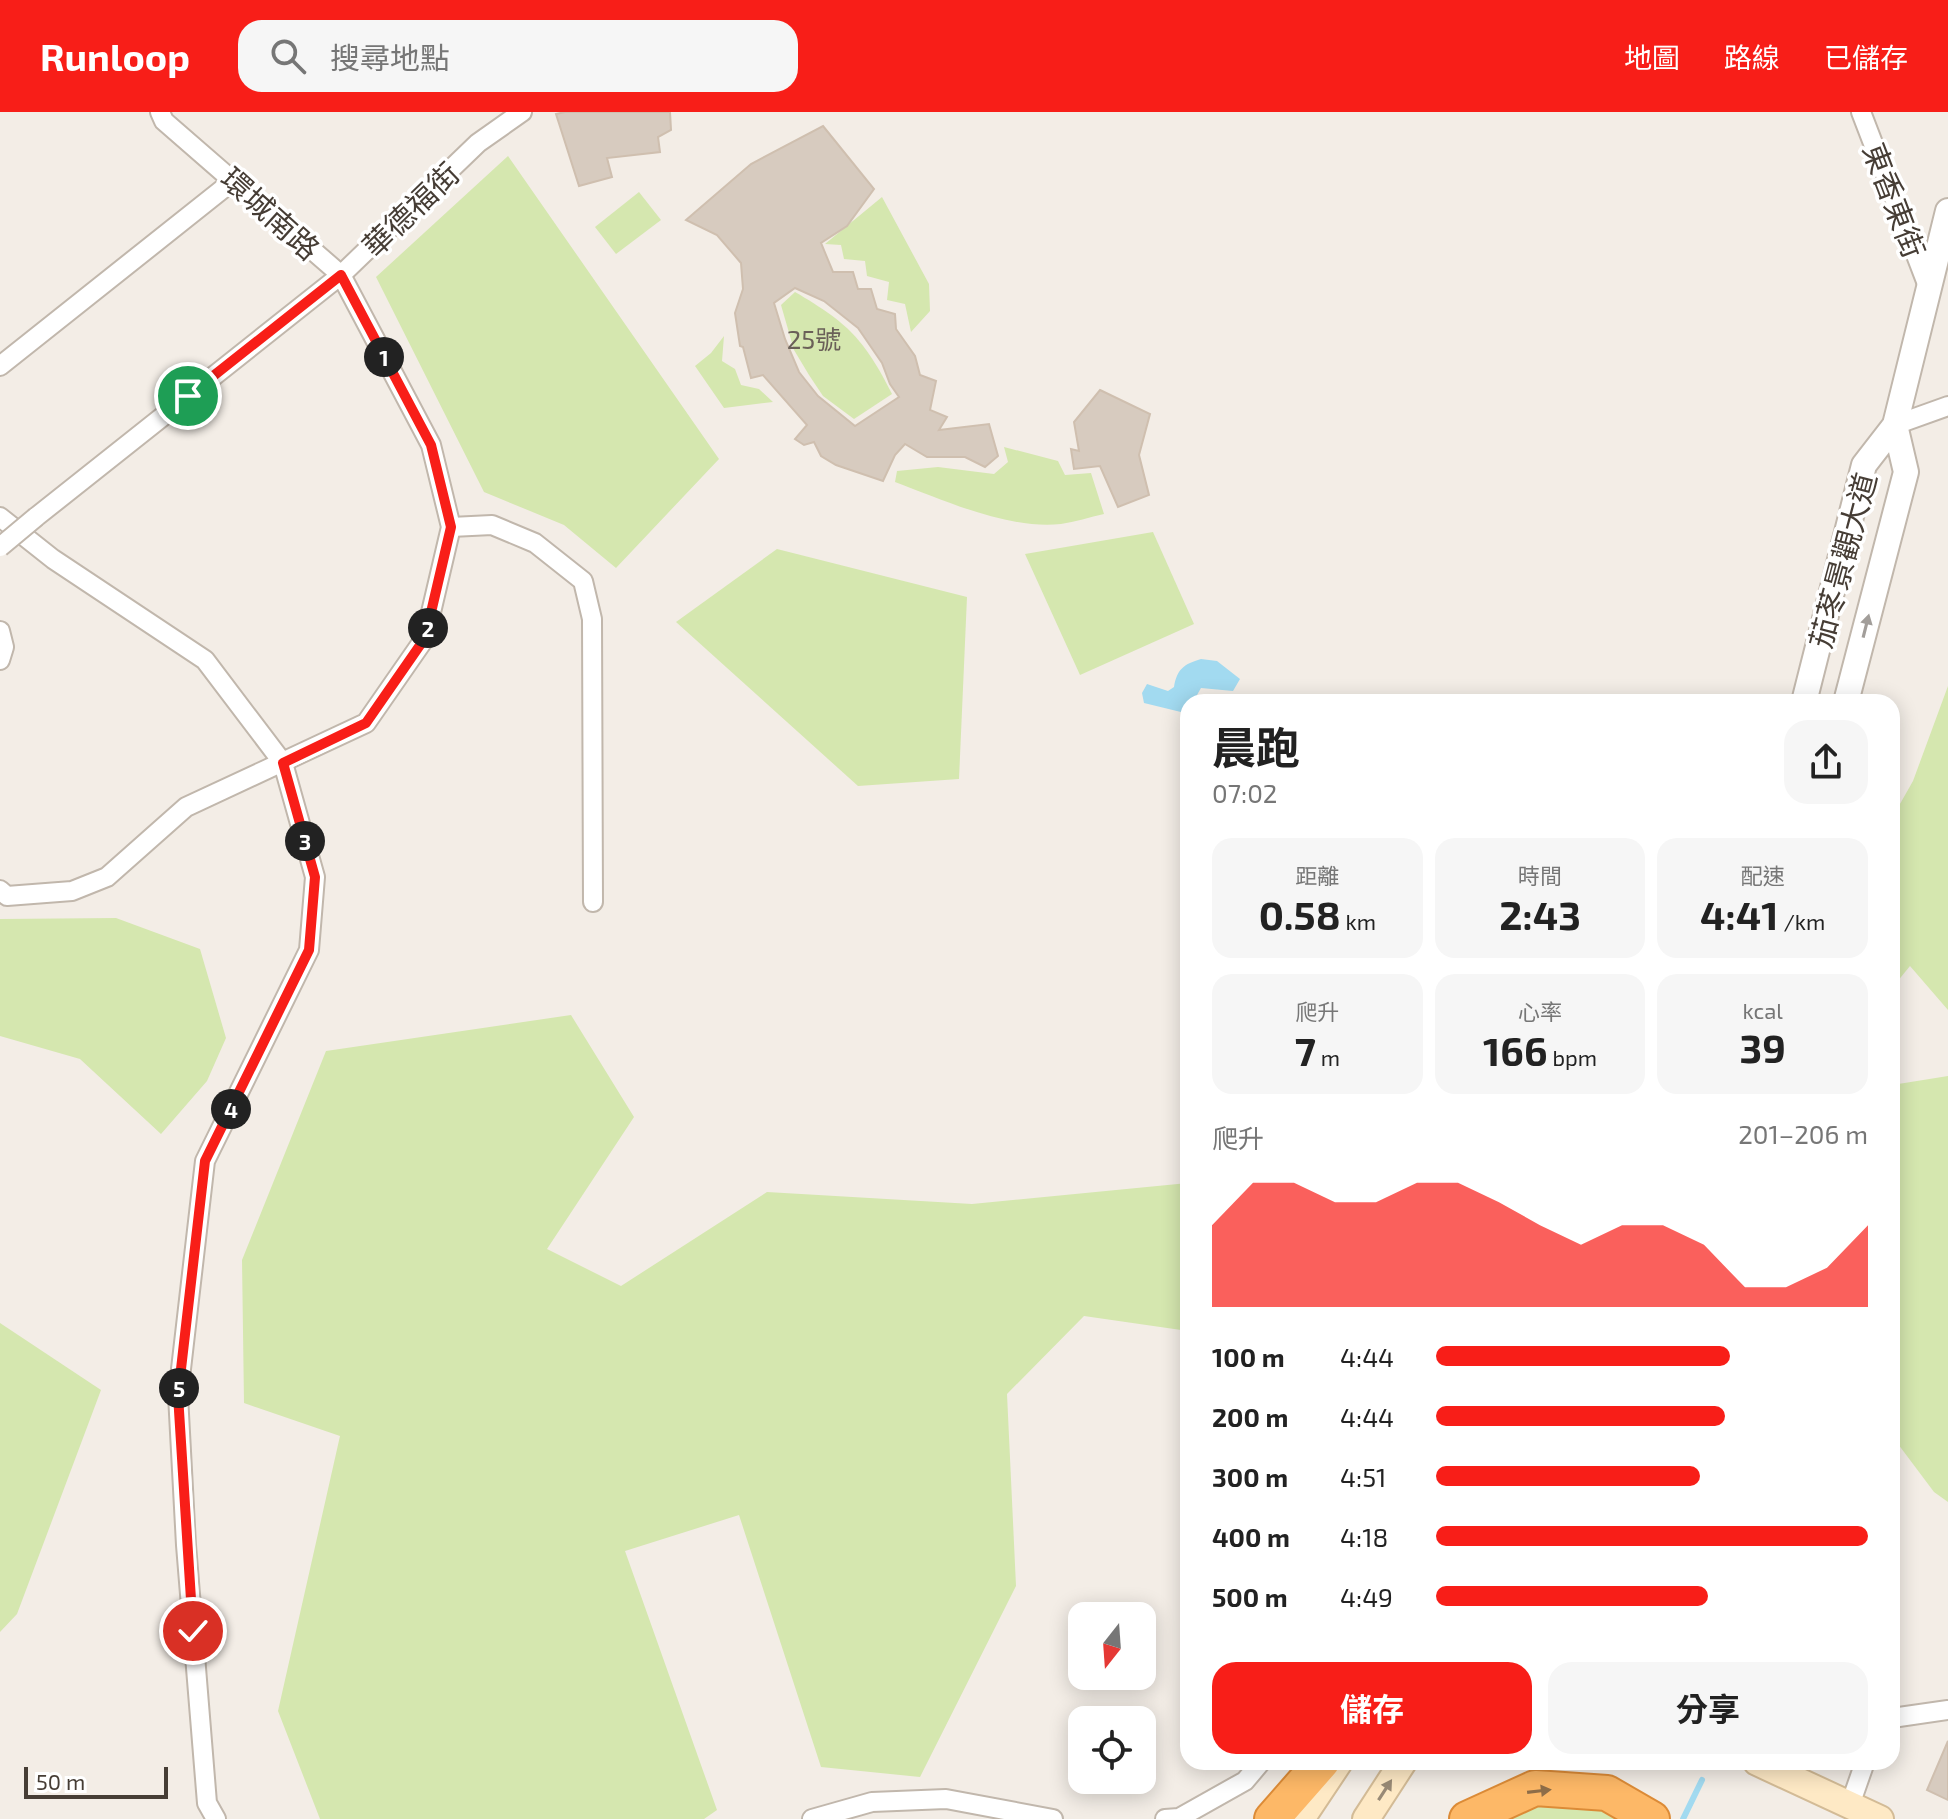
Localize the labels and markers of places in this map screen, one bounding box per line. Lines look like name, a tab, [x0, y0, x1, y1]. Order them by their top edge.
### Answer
pin: 1	[364, 337, 404, 377]
pin	[154, 362, 222, 430]
pin: 2	[408, 608, 448, 648]
pin: 3	[285, 821, 325, 861]
pin: 4	[211, 1089, 251, 1129]
pin: 5	[159, 1368, 199, 1408]
pin	[159, 1597, 227, 1665]

